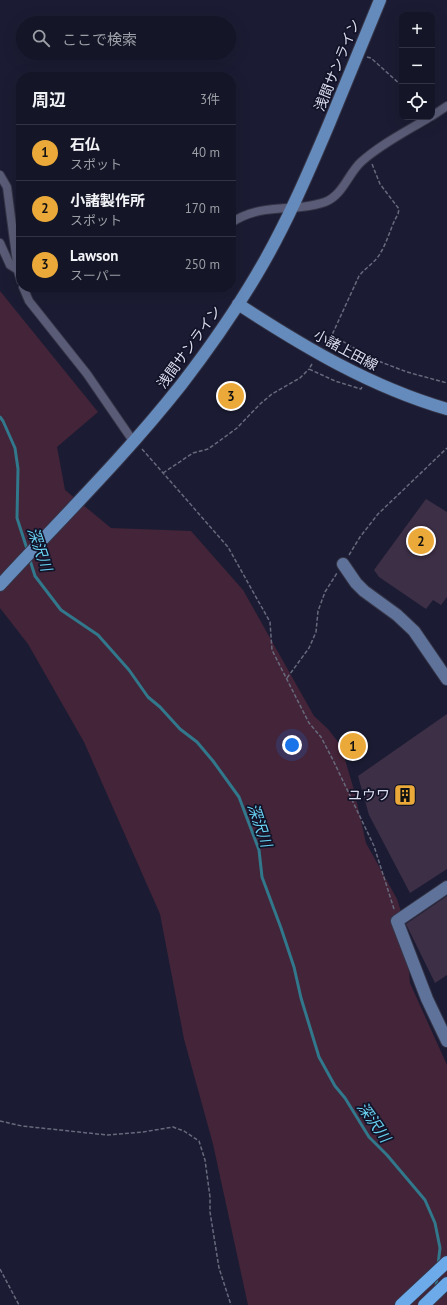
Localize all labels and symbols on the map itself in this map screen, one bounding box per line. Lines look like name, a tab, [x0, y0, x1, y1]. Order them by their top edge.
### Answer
street label: 浅間サンライン	[310, 16, 364, 114]
street label: 浅間サンライン	[153, 302, 225, 392]
street label: 小諸上田線	[311, 326, 381, 374]
pin: 3	[218, 381, 244, 411]
water label: 深沢川	[24, 525, 57, 575]
pin: 2	[408, 526, 434, 556]
pin: 1	[340, 731, 366, 761]
your location	[282, 735, 302, 755]
building icon: ユウワ	[392, 782, 418, 808]
place label: ユウワ	[348, 786, 390, 804]
water label: 深沢川	[244, 801, 277, 851]
water label: 深沢川	[353, 1098, 396, 1148]

